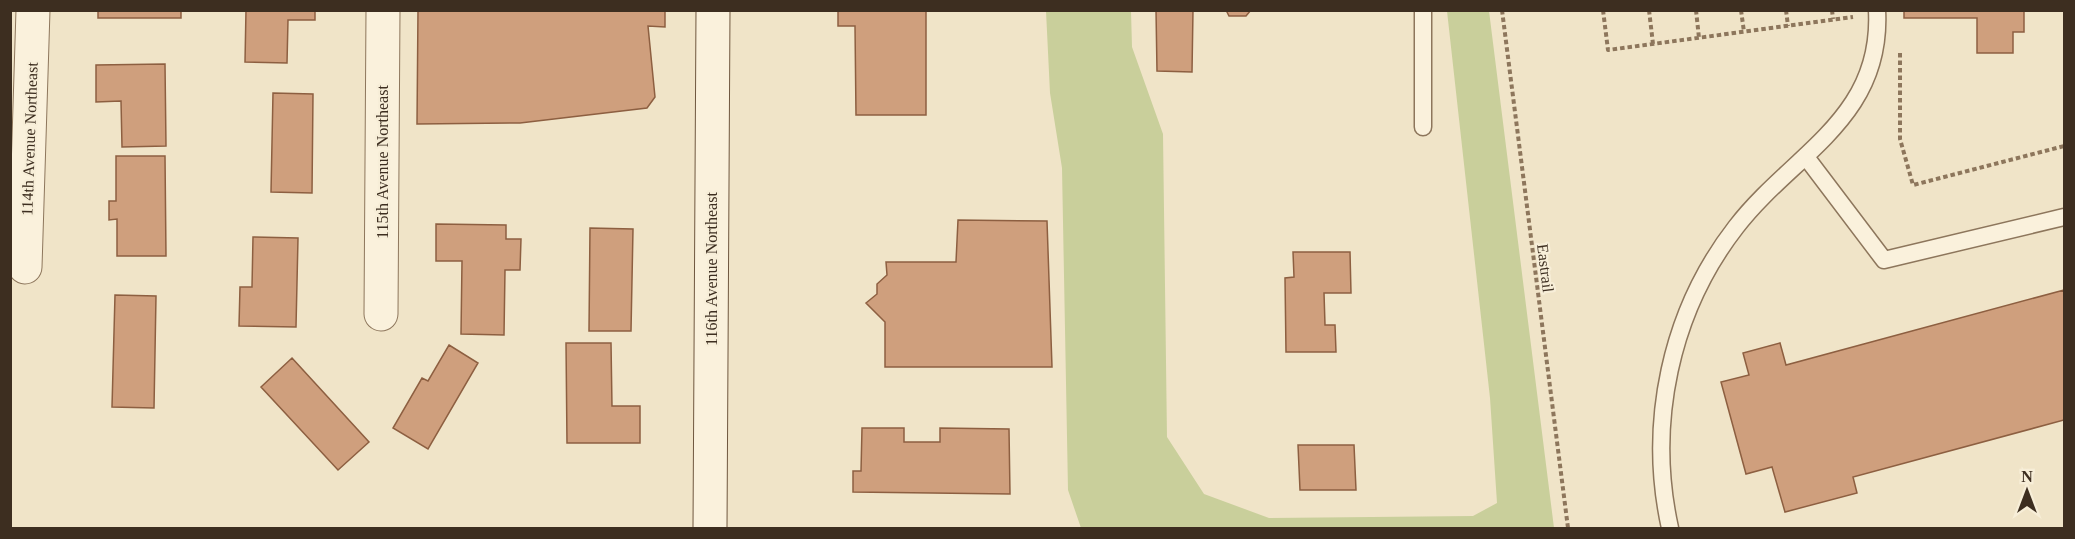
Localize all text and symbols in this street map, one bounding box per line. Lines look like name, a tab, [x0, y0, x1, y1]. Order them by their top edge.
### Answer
street label: 114th Avenue Northeast	[18, 61, 41, 216]
street label: 115th Avenue Northeast	[374, 85, 391, 239]
street label: 116th Avenue Northeast	[703, 192, 720, 346]
street label: Eastrail	[1534, 243, 1557, 294]
north arrow	[1997, 461, 2057, 521]
text: N	[2021, 468, 2033, 485]

